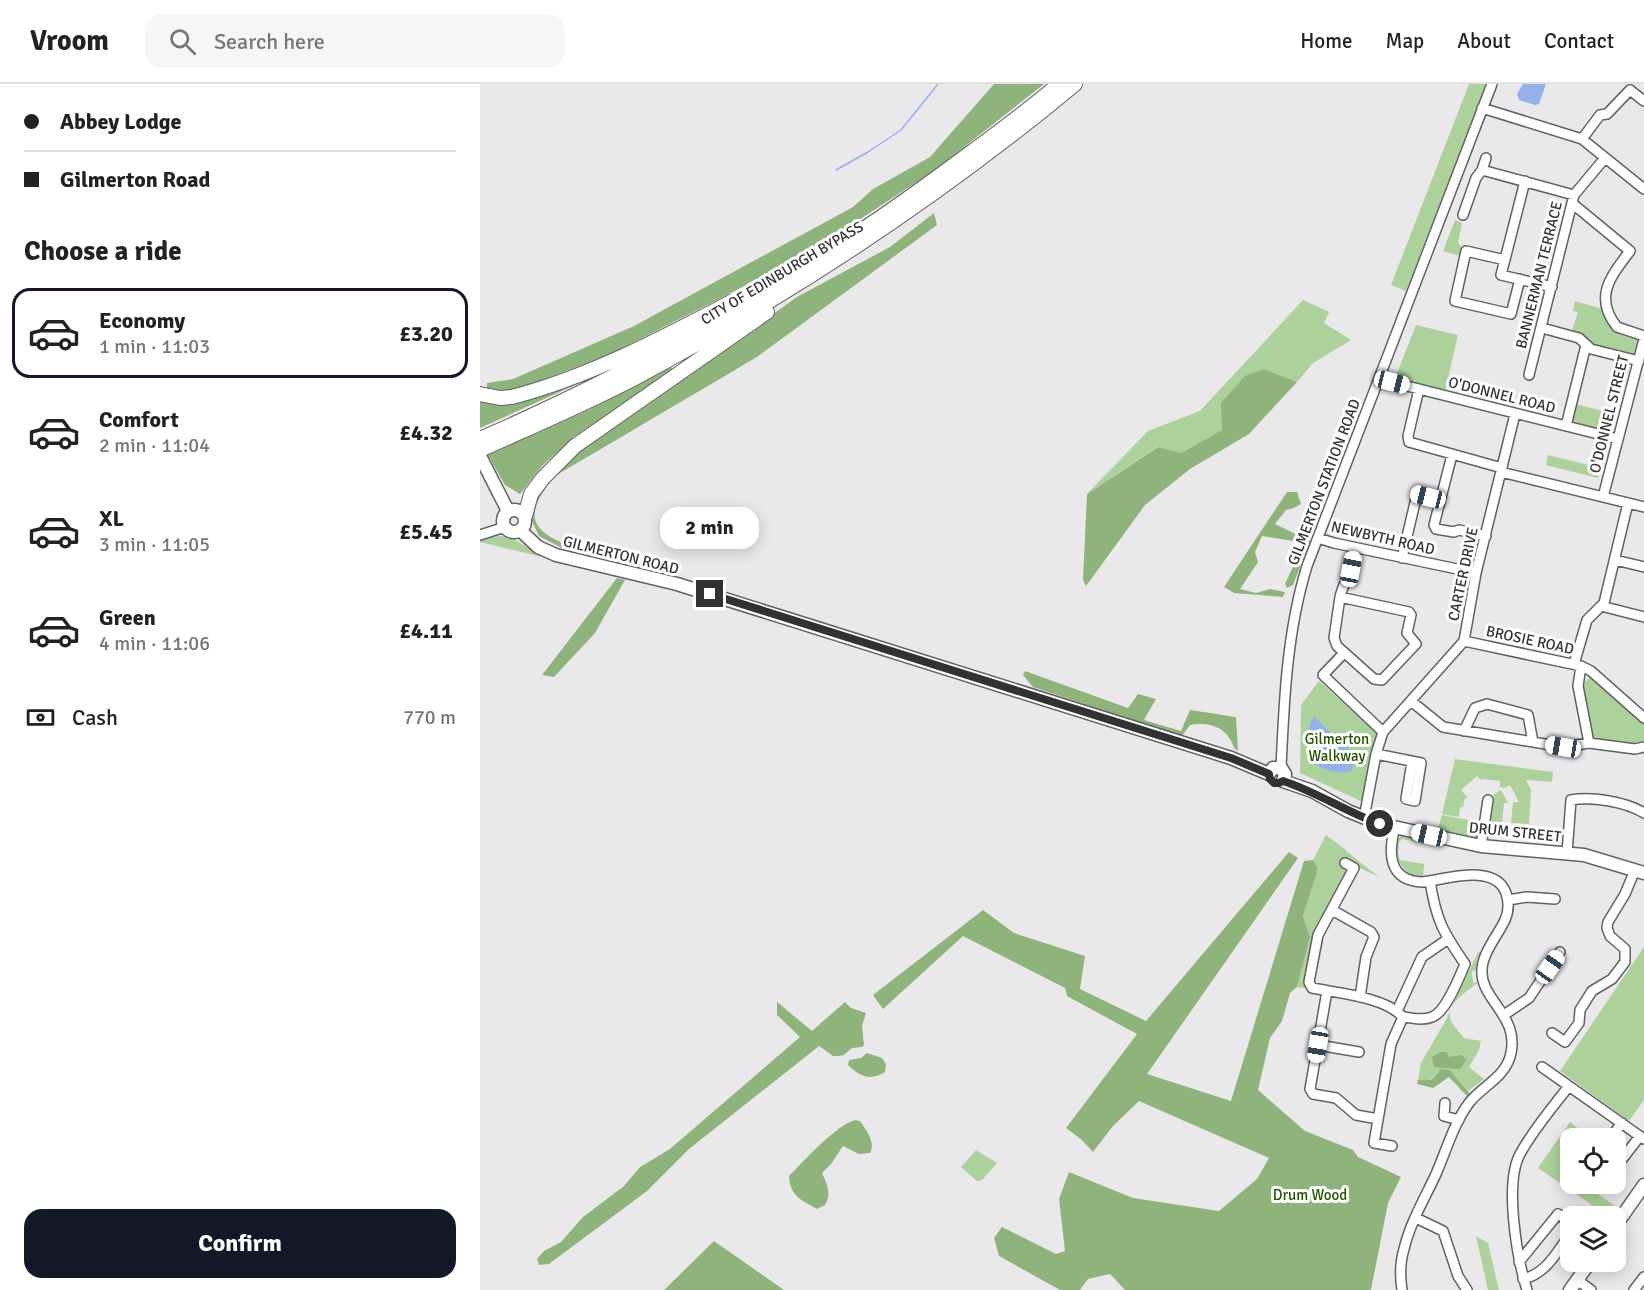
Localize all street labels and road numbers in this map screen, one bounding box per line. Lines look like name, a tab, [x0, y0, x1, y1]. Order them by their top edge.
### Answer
street label: BANNERMAN TERRACE	[1512, 199, 1566, 351]
street label: CITY OF EDINBURGH BYPASS	[698, 217, 866, 329]
street label: O'DONNEL STREET	[1586, 352, 1633, 475]
street label: O'DONNEL ROAD	[1447, 373, 1557, 417]
street label: GILMERTON STATION ROAD	[1284, 396, 1364, 568]
street label: NEWBYTH ROAD	[1329, 517, 1437, 559]
street label: CARTER DRIVE	[1444, 525, 1482, 623]
street label: GILMERTON ROAD	[561, 532, 681, 578]
street label: BROSIE ROAD	[1484, 622, 1576, 658]
street label: DRUM STREET	[1468, 818, 1563, 846]

